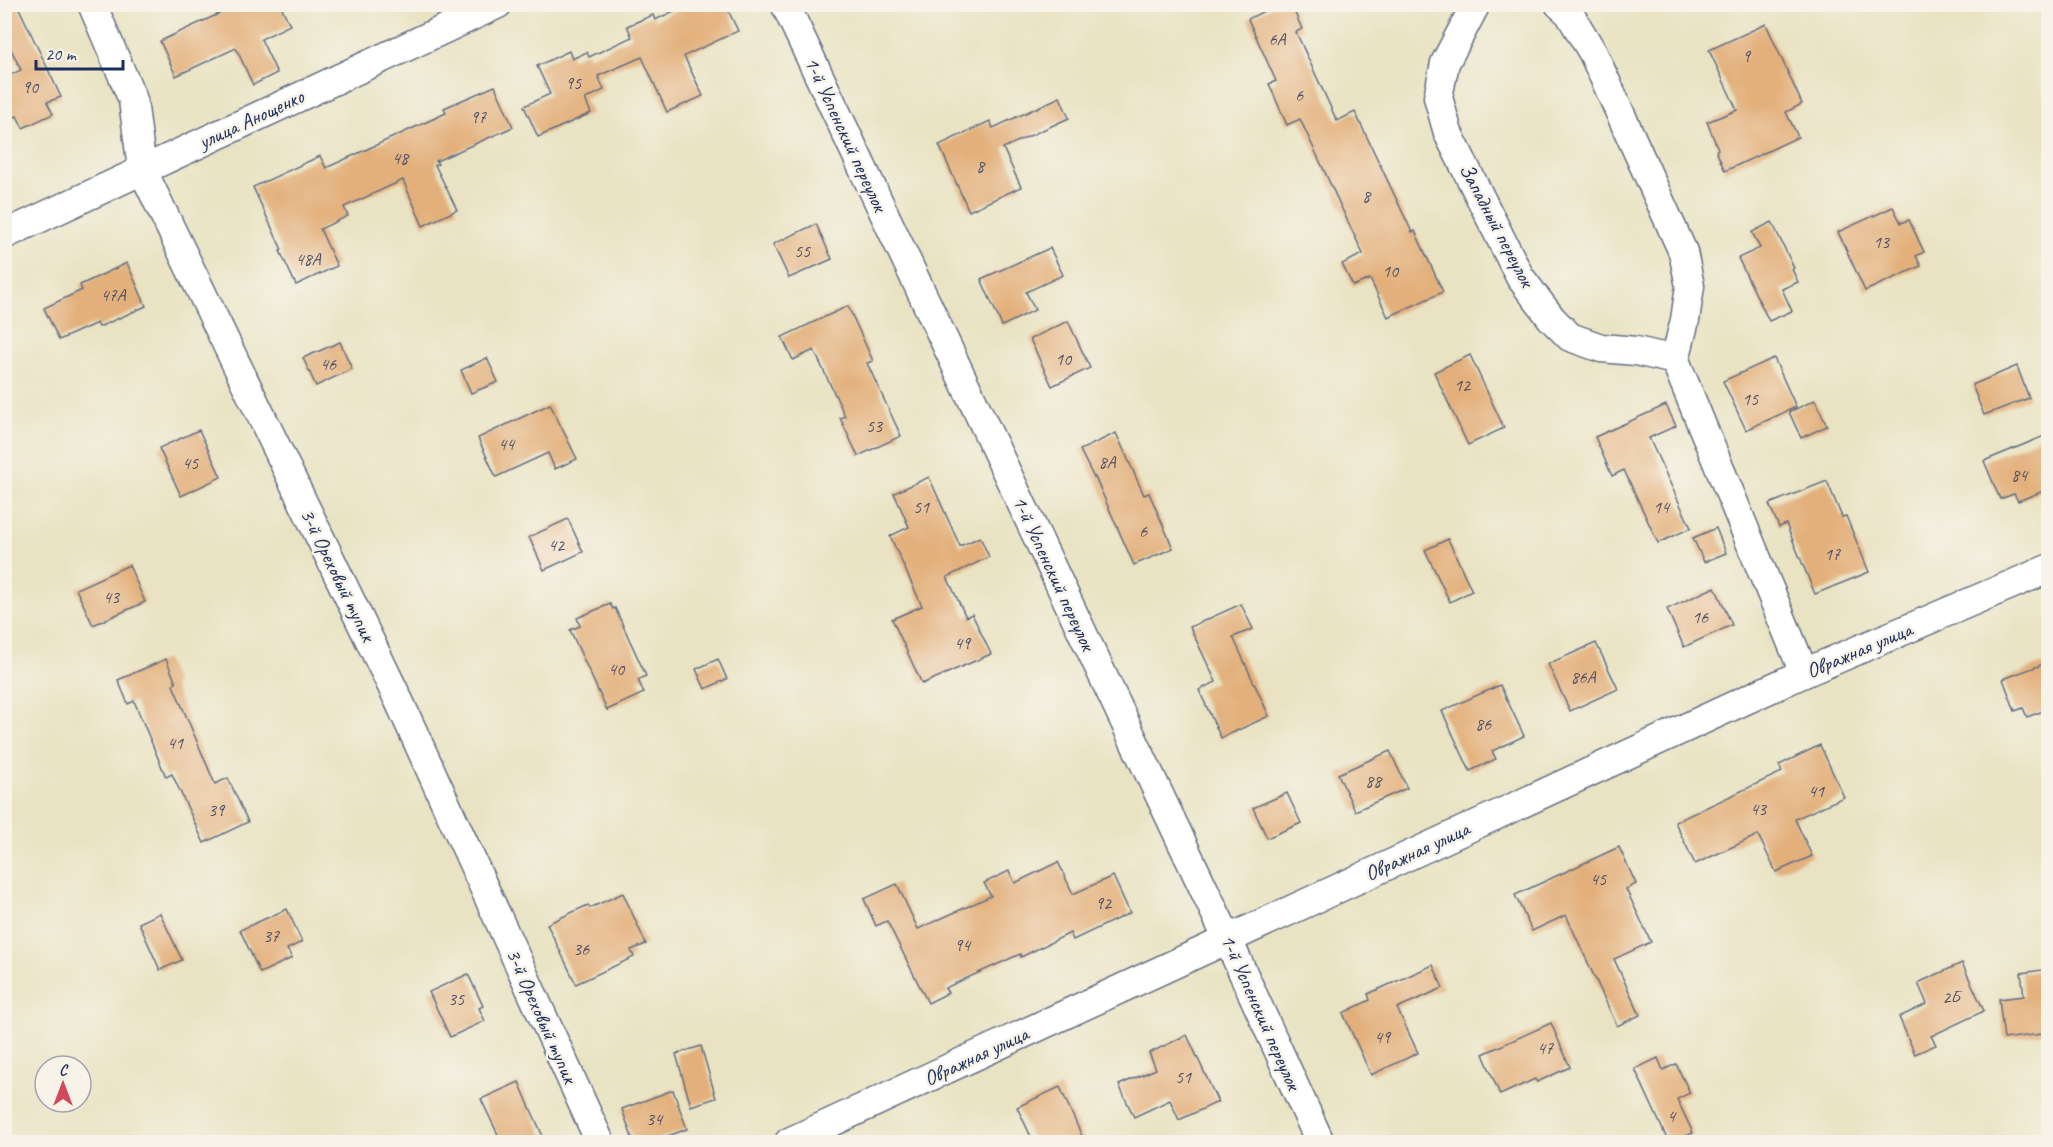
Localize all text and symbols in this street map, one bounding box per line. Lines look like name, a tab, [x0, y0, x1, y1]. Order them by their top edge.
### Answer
house number: 6А	[1268, 28, 1287, 50]
scale bar	[36, 33, 123, 71]
text: 20 m	[45, 43, 78, 65]
house number: 9	[1742, 45, 1752, 67]
street label: 1-й Успенский переулок	[799, 53, 894, 217]
house number: 95	[565, 72, 582, 94]
house number: 90	[22, 76, 40, 98]
street label: улица Анощенко	[192, 83, 309, 156]
house number: 6	[1295, 84, 1304, 106]
house number: 97	[470, 106, 487, 128]
house number: 48	[392, 147, 410, 169]
house number: 8	[976, 155, 986, 177]
street label: Западный переулок	[1454, 159, 1541, 293]
house number: 8	[1362, 185, 1372, 207]
house number: 13	[1873, 231, 1891, 253]
house number: 55	[794, 240, 811, 262]
house number: 48А	[295, 248, 322, 270]
house number: 10	[1382, 260, 1400, 282]
house number: 47А	[100, 284, 127, 306]
house number: 10	[1055, 348, 1073, 370]
house number: 46	[320, 353, 337, 375]
house number: 12	[1454, 374, 1472, 396]
house number: 15	[1742, 388, 1759, 410]
house number: 53	[866, 415, 884, 437]
house number: 44	[498, 433, 516, 455]
house number: 8А	[1098, 451, 1117, 473]
house number: 45	[182, 452, 199, 474]
house number: 84	[2011, 464, 2029, 486]
street label: 1-й Успенский переулок	[1007, 492, 1102, 656]
house number: 51	[913, 496, 930, 518]
house number: 14	[1653, 496, 1671, 518]
street label: 3-й Ореховый тупик	[295, 504, 382, 647]
house number: 6	[1139, 520, 1148, 542]
house number: 42	[548, 534, 566, 556]
house number: 17	[1824, 543, 1841, 565]
house number: 43	[103, 586, 121, 608]
house number: 16	[1692, 606, 1709, 628]
street label: Овражная улица	[1802, 615, 1918, 684]
house number: 49	[954, 632, 972, 654]
house number: 40	[608, 658, 626, 680]
house number: 86А	[1570, 666, 1597, 688]
house number: 86	[1475, 713, 1492, 735]
house number: 41	[167, 732, 184, 754]
house number: 88	[1365, 770, 1383, 792]
house number: 41	[1808, 780, 1825, 802]
house number: 43	[1750, 798, 1768, 820]
house number: 39	[208, 799, 226, 821]
street label: Овражная улица	[1361, 814, 1476, 887]
house number: 45	[1590, 868, 1607, 890]
house number: 92	[1095, 892, 1113, 914]
house number: 37	[263, 925, 280, 947]
street label: 1-й Успенский переулок	[1215, 930, 1308, 1096]
house number: 94	[954, 934, 972, 956]
house number: 36	[573, 938, 590, 960]
street label: 3-й Ореховый тупик	[501, 944, 584, 1089]
house number: 2Б	[1942, 986, 1962, 1008]
house number: 35	[448, 988, 465, 1010]
street label: Овражная улица	[920, 1019, 1035, 1092]
house number: 49	[1374, 1026, 1392, 1048]
house number: 47	[1537, 1037, 1554, 1059]
north arrow	[33, 1054, 93, 1114]
text: С	[59, 1060, 69, 1080]
house number: 51	[1175, 1066, 1192, 1088]
house number: 4	[1667, 1105, 1677, 1127]
house number: 34	[646, 1108, 664, 1130]

